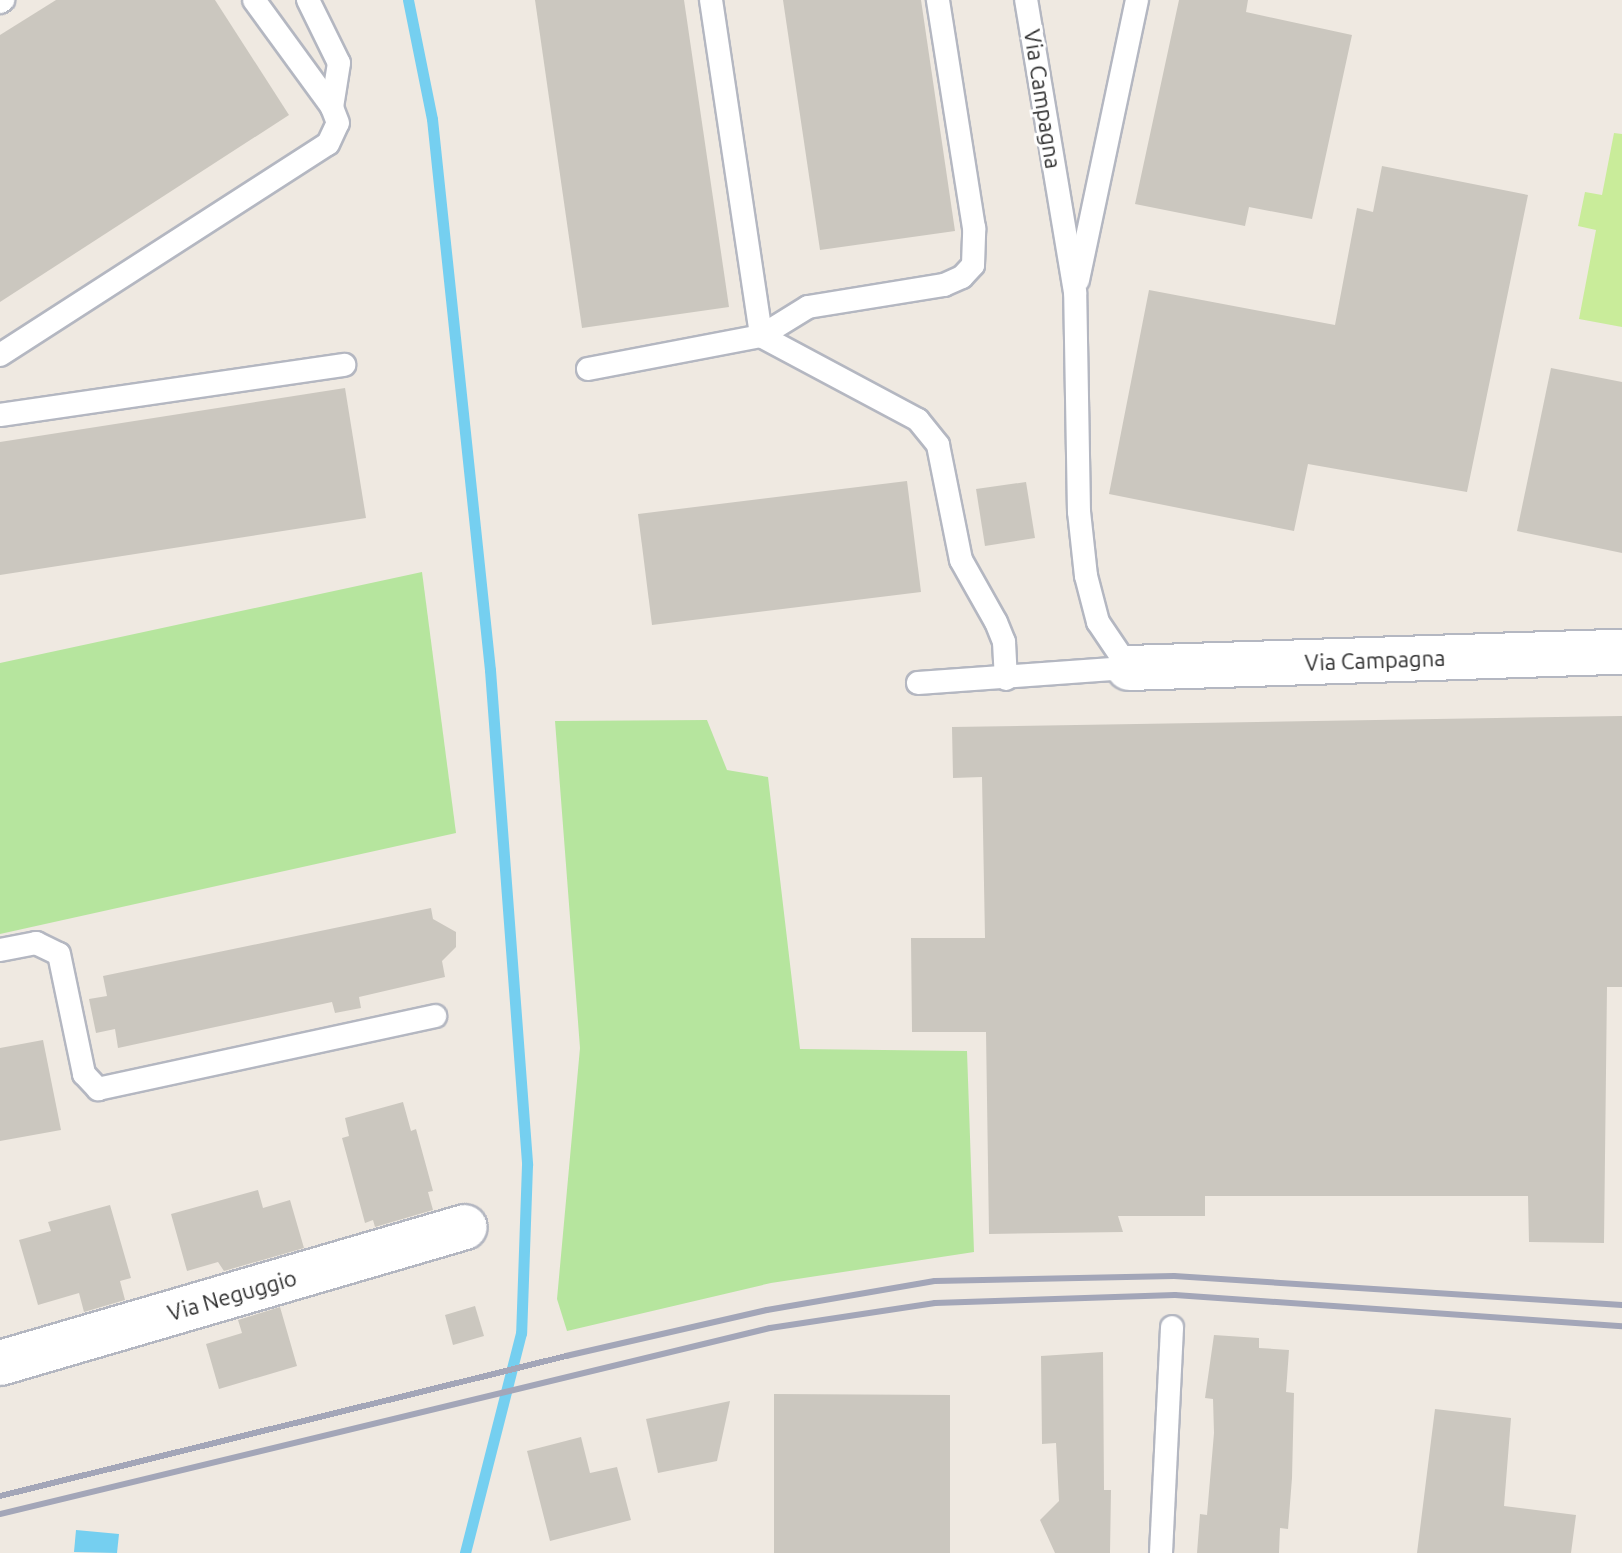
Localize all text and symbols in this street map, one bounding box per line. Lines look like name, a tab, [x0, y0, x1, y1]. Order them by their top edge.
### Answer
street label: Via Campagna	[1019, 27, 1067, 171]
street label: Via Campagna	[1304, 644, 1446, 676]
street label: Via Neguggio	[164, 1264, 300, 1326]

